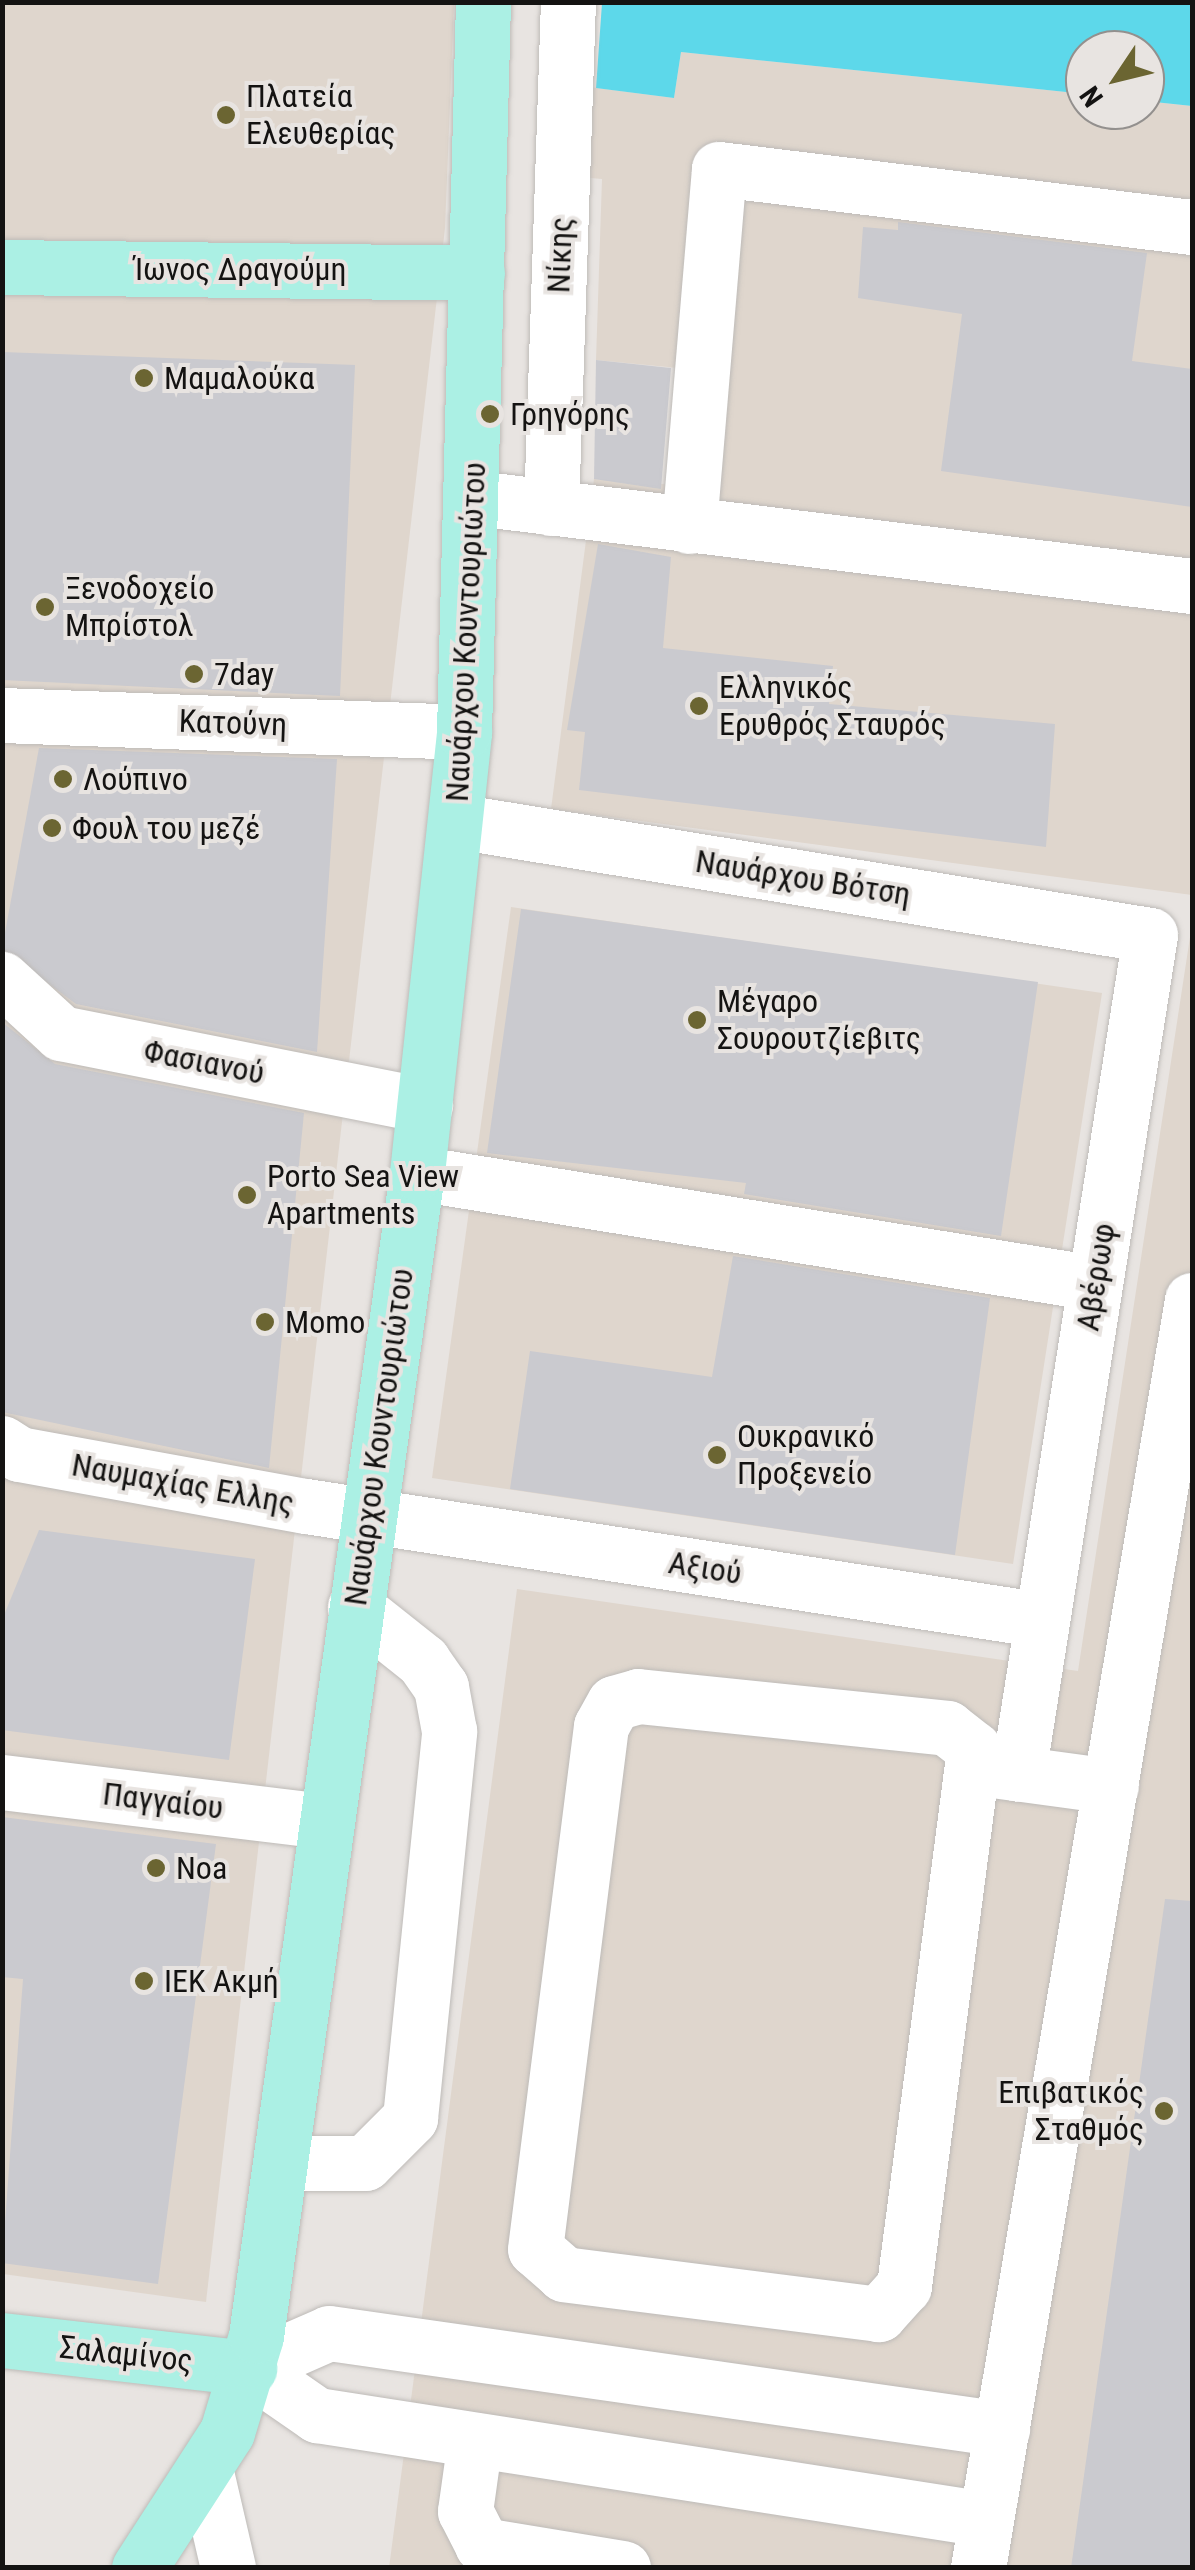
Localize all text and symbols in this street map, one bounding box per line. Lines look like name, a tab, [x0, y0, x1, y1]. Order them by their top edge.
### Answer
north arrow	[1065, 30, 1165, 130]
place label: Πλατεία Ελευθερίας	[246, 78, 395, 153]
text: N	[1073, 80, 1110, 113]
marker: Πλατεία Ελευθερίας	[215, 104, 237, 126]
street label: Νίκης	[539, 216, 581, 294]
street label: Ίωνος Δραγούμη	[134, 250, 346, 288]
place label: Μαμαλούκα	[164, 359, 315, 397]
marker: Μαμαλούκα	[133, 367, 155, 389]
place label: Γρηγόρης	[510, 395, 630, 433]
marker: Γρηγόρης	[479, 403, 501, 425]
street label: Ναυάρχου Κουντουριώτου	[438, 461, 494, 803]
place label: Ξενοδοχείο Μπρίστολ	[65, 570, 214, 645]
marker: Ξενοδοχείο Μπρίστολ	[34, 596, 56, 618]
place label: 7day	[214, 655, 274, 693]
marker: 7day	[183, 663, 205, 685]
place label: Ελληνικός Ερυθρός Σταυρός	[719, 669, 945, 744]
marker: Ελληνικός Ερυθρός Σταυρός	[688, 695, 710, 717]
street label: Κατούνη	[178, 702, 288, 744]
place label: Λούπινο	[83, 760, 188, 798]
marker: Λούπινο	[52, 768, 74, 790]
place label: Φουλ του μεζέ	[72, 809, 260, 847]
marker: Φουλ του μεζέ	[41, 817, 63, 839]
street label: Ναυάρχου Βότση	[693, 842, 913, 914]
place label: Μέγαρο Σουρουτζίεβιτς	[717, 983, 921, 1058]
marker: Μέγαρο Σουρουτζίεβιτς	[686, 1009, 708, 1031]
street label: Φασιανού	[141, 1032, 267, 1092]
place label: Porto Sea View Apartments	[267, 1158, 459, 1233]
marker: Porto Sea View Apartments	[236, 1184, 258, 1206]
street label: Αβέρωφ	[1069, 1220, 1123, 1334]
street label: Ναυάρχου Κουντουριώτου	[336, 1266, 422, 1608]
place label: Momo	[285, 1303, 365, 1341]
marker: Momo	[254, 1311, 276, 1333]
place label: Ουκρανικό Προξενείο	[737, 1418, 874, 1493]
marker: Ουκρανικό Προξενείο	[706, 1444, 728, 1466]
street label: Ναυμαχίας Ελλης	[69, 1446, 297, 1522]
street label: Αξιού	[666, 1543, 744, 1593]
street label: Παγγαίου	[101, 1775, 225, 1827]
place label: Noa	[176, 1849, 227, 1887]
marker: Noa	[145, 1857, 167, 1879]
place label: ΙΕΚ Ακμή	[164, 1962, 279, 2000]
marker: ΙΕΚ Ακμή	[133, 1970, 155, 1992]
place label: Επιβατικός Σταθμός	[998, 2074, 1144, 2149]
marker: Επιβατικός Σταθμός	[1153, 2100, 1175, 2122]
street label: Σαλαμίνος	[57, 2328, 195, 2380]

